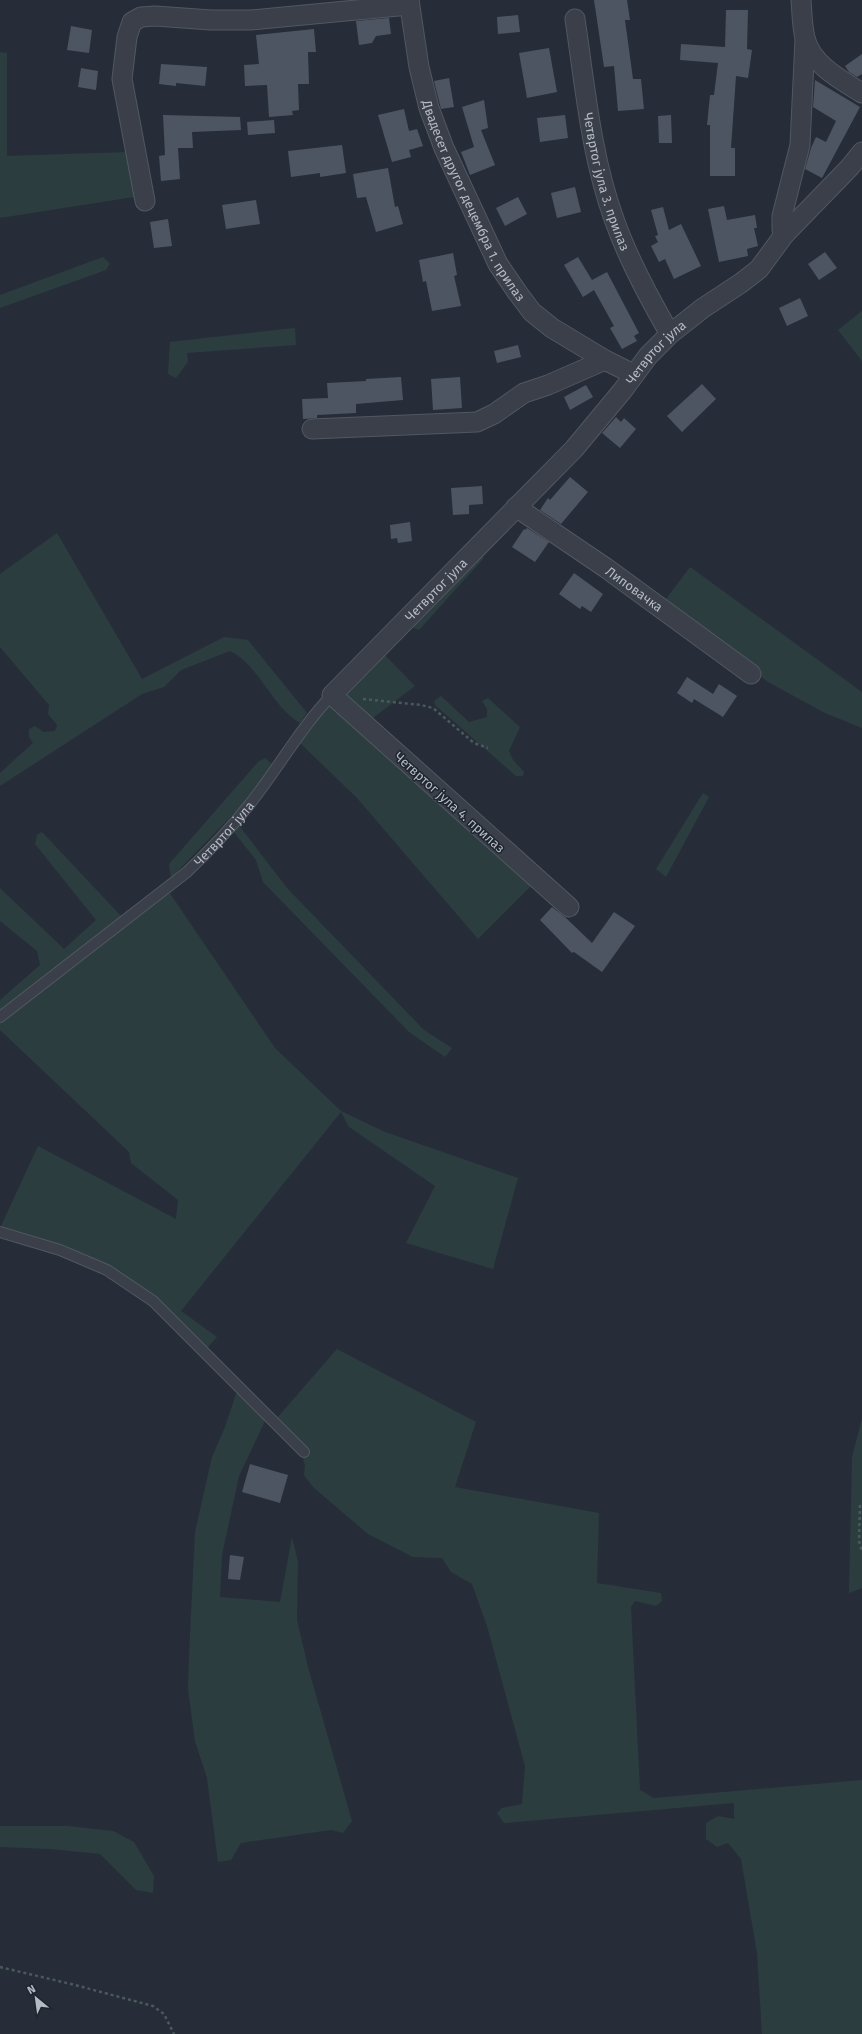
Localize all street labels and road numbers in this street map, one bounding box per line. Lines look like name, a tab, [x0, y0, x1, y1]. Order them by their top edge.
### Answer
street label: Двадесет другог децембра 1. прилаз	[419, 98, 528, 304]
street label: Четвртог јула 3. прилаз	[580, 112, 633, 253]
street label: Четвртог јула	[623, 317, 689, 387]
street label: Четвртог јула	[402, 555, 470, 624]
street label: Липовачка	[603, 563, 666, 615]
street label: Четвртог јула 4. прилаз	[391, 749, 508, 856]
street label: Четвртог јула	[191, 798, 257, 869]

